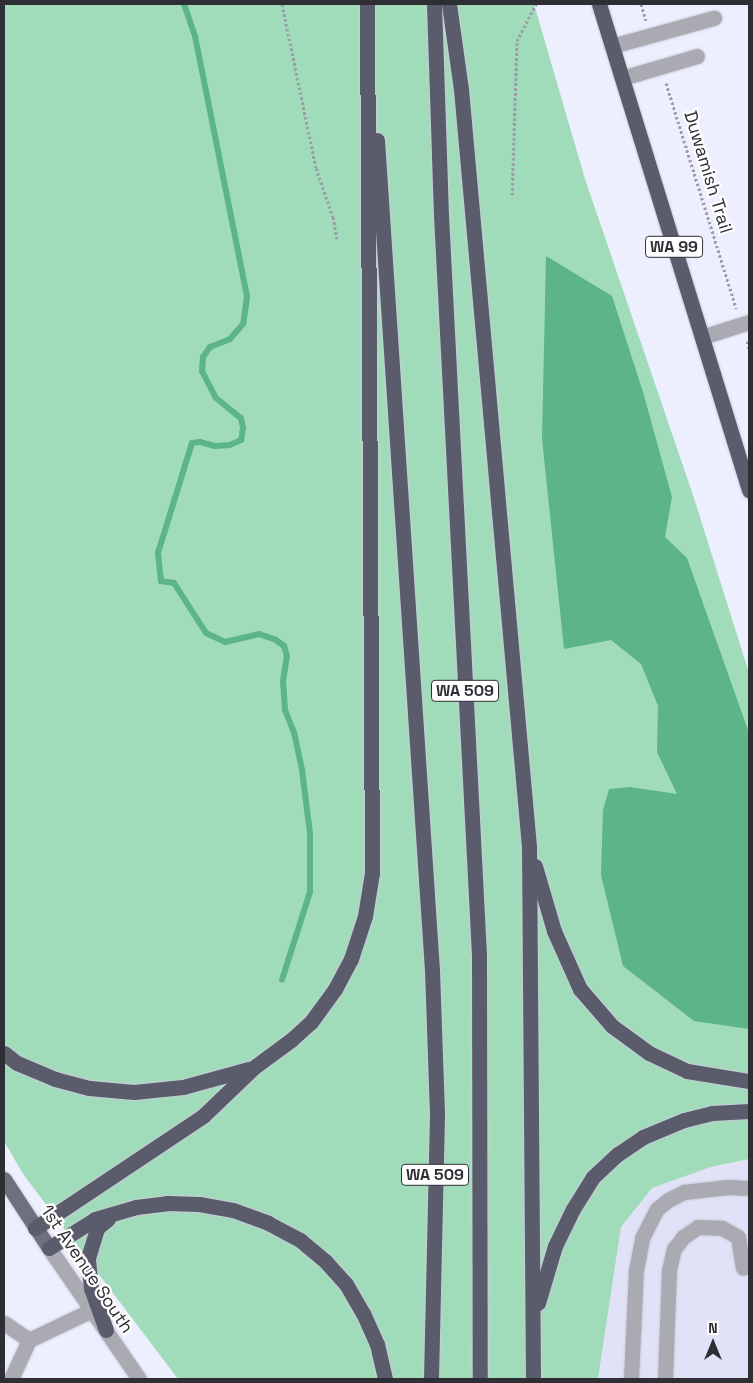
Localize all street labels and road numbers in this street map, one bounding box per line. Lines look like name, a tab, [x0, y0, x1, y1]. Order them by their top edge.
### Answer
street label: Duwamish Trail	[679, 108, 737, 236]
road number: WA 99	[644, 233, 704, 260]
road number: WA 509	[430, 678, 500, 704]
road number: WA 509	[400, 1162, 470, 1188]
street label: 1st Avenue South	[36, 1201, 138, 1337]

